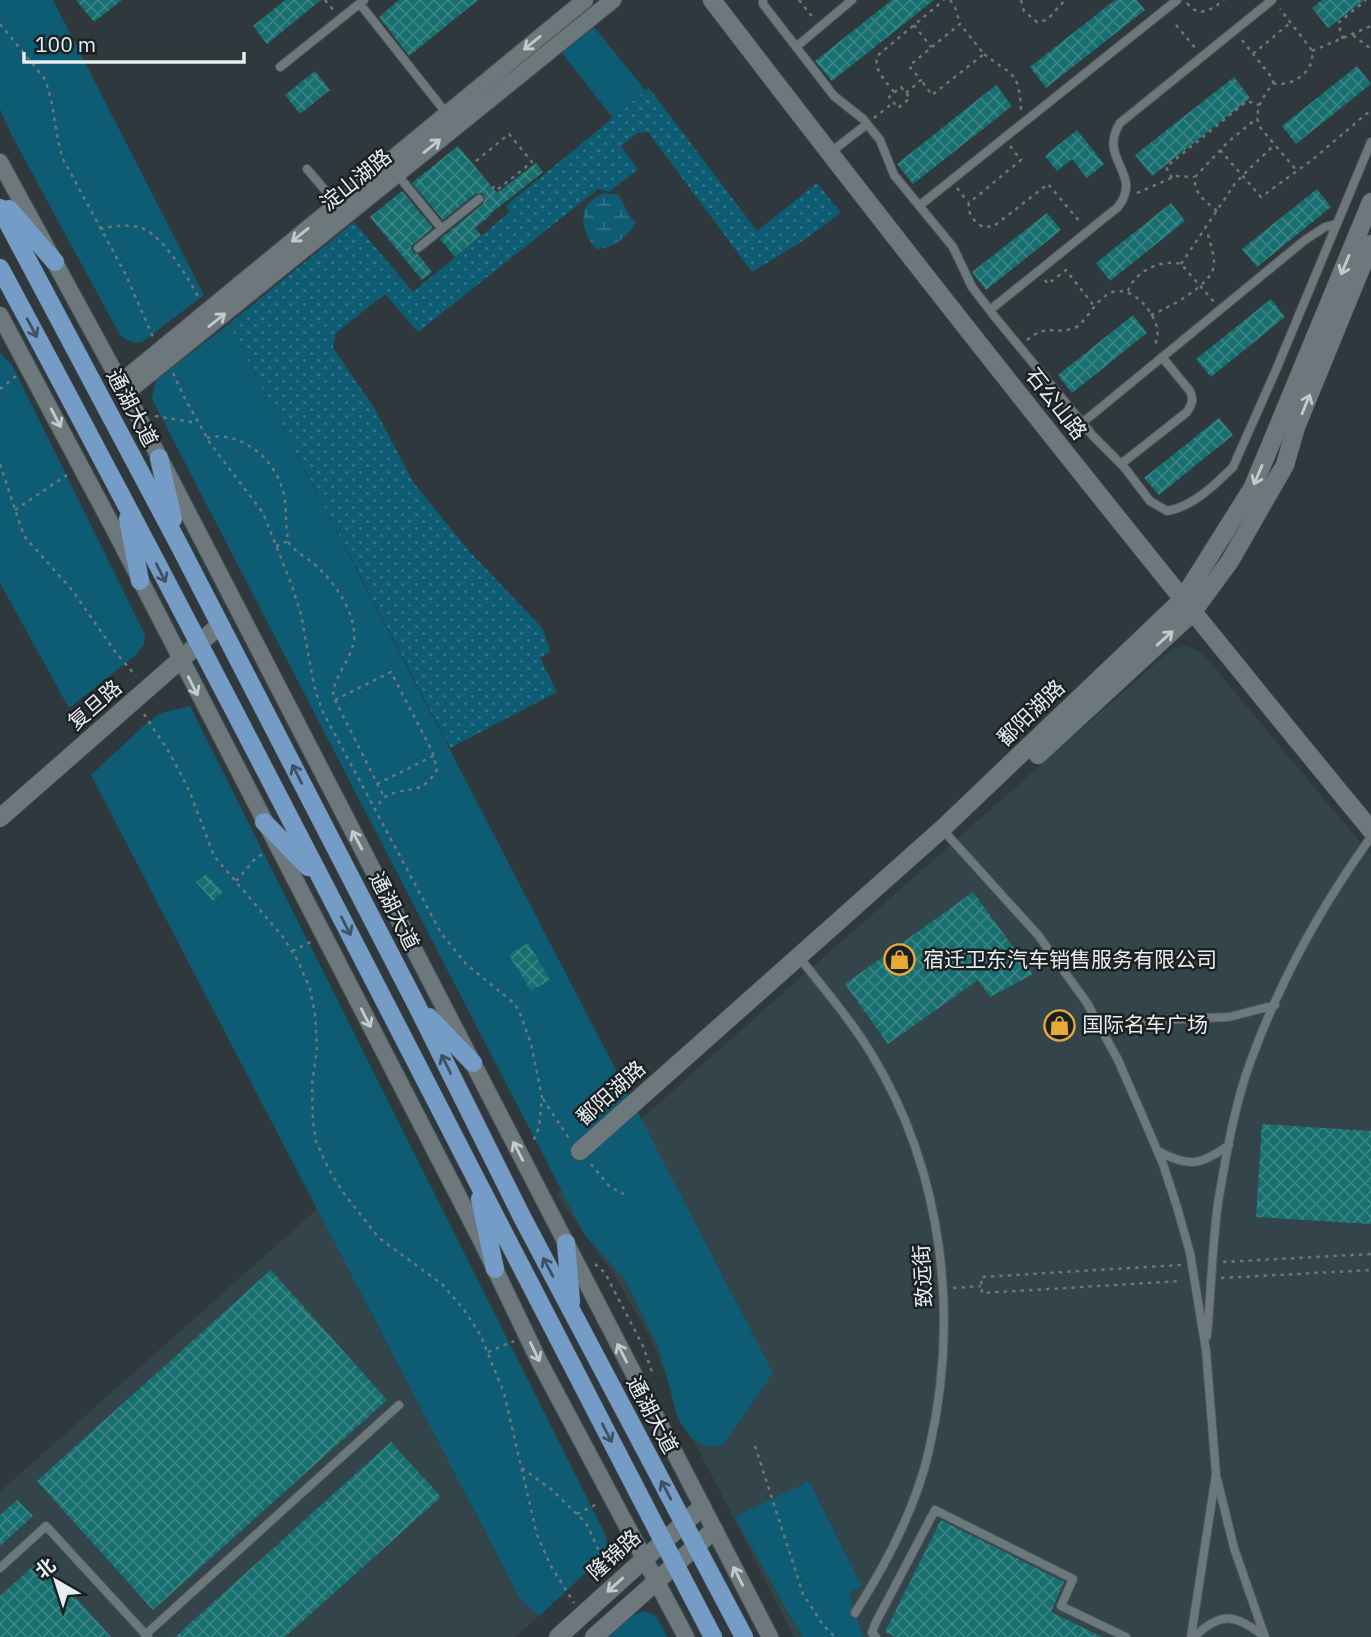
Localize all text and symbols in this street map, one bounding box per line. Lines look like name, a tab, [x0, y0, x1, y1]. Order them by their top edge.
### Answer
scale bar	[24, 21, 245, 65]
text: 100 m	[35, 30, 96, 58]
one-way arrow	[524, 36, 542, 51]
one-way arrow	[423, 138, 441, 154]
street label: 淀山湖路	[314, 142, 397, 217]
one-way arrow	[291, 227, 309, 242]
one-way arrow	[1338, 254, 1351, 275]
one-way arrow	[207, 313, 226, 328]
one-way arrow	[26, 317, 40, 338]
street label: 石公山路	[1020, 362, 1094, 445]
street label: 通湖大道	[101, 364, 165, 451]
one-way arrow	[1300, 393, 1313, 415]
one-way arrow	[49, 407, 63, 428]
one-way arrow	[1250, 464, 1263, 485]
one-way arrow	[155, 562, 169, 582]
one-way arrow	[1156, 630, 1174, 646]
street label: 复旦路	[61, 673, 127, 735]
street label: 鄱阳湖路	[990, 673, 1070, 752]
one-way arrow	[187, 675, 201, 696]
one-way arrow	[290, 764, 304, 785]
one-way arrow	[349, 830, 363, 851]
street label: 通湖大道	[363, 867, 426, 954]
one-way arrow	[339, 916, 353, 936]
shop icon: 宿迁卫东汽车销售服务有限公司	[883, 943, 917, 977]
place label: 宿迁卫东汽车销售服务有限公司	[923, 945, 1217, 973]
one-way arrow	[360, 1007, 374, 1028]
shop icon: 国际名车广场	[1042, 1008, 1076, 1042]
place label: 国际名车广场	[1082, 1010, 1208, 1038]
one-way arrow	[438, 1054, 452, 1075]
street label: 鄱阳湖路	[570, 1054, 651, 1131]
one-way arrow	[510, 1141, 524, 1162]
street label: 致远街	[906, 1244, 938, 1308]
one-way arrow	[541, 1257, 555, 1278]
one-way arrow	[529, 1341, 542, 1362]
one-way arrow	[615, 1343, 629, 1364]
street label: 通湖大道	[621, 1371, 685, 1458]
one-way arrow	[601, 1422, 615, 1443]
one-way arrow	[659, 1480, 672, 1501]
street label: 隆锦路	[581, 1523, 646, 1586]
north arrow	[21, 1546, 91, 1616]
text: 北	[30, 1552, 60, 1583]
one-way arrow	[731, 1567, 745, 1587]
one-way arrow	[606, 1577, 624, 1593]

